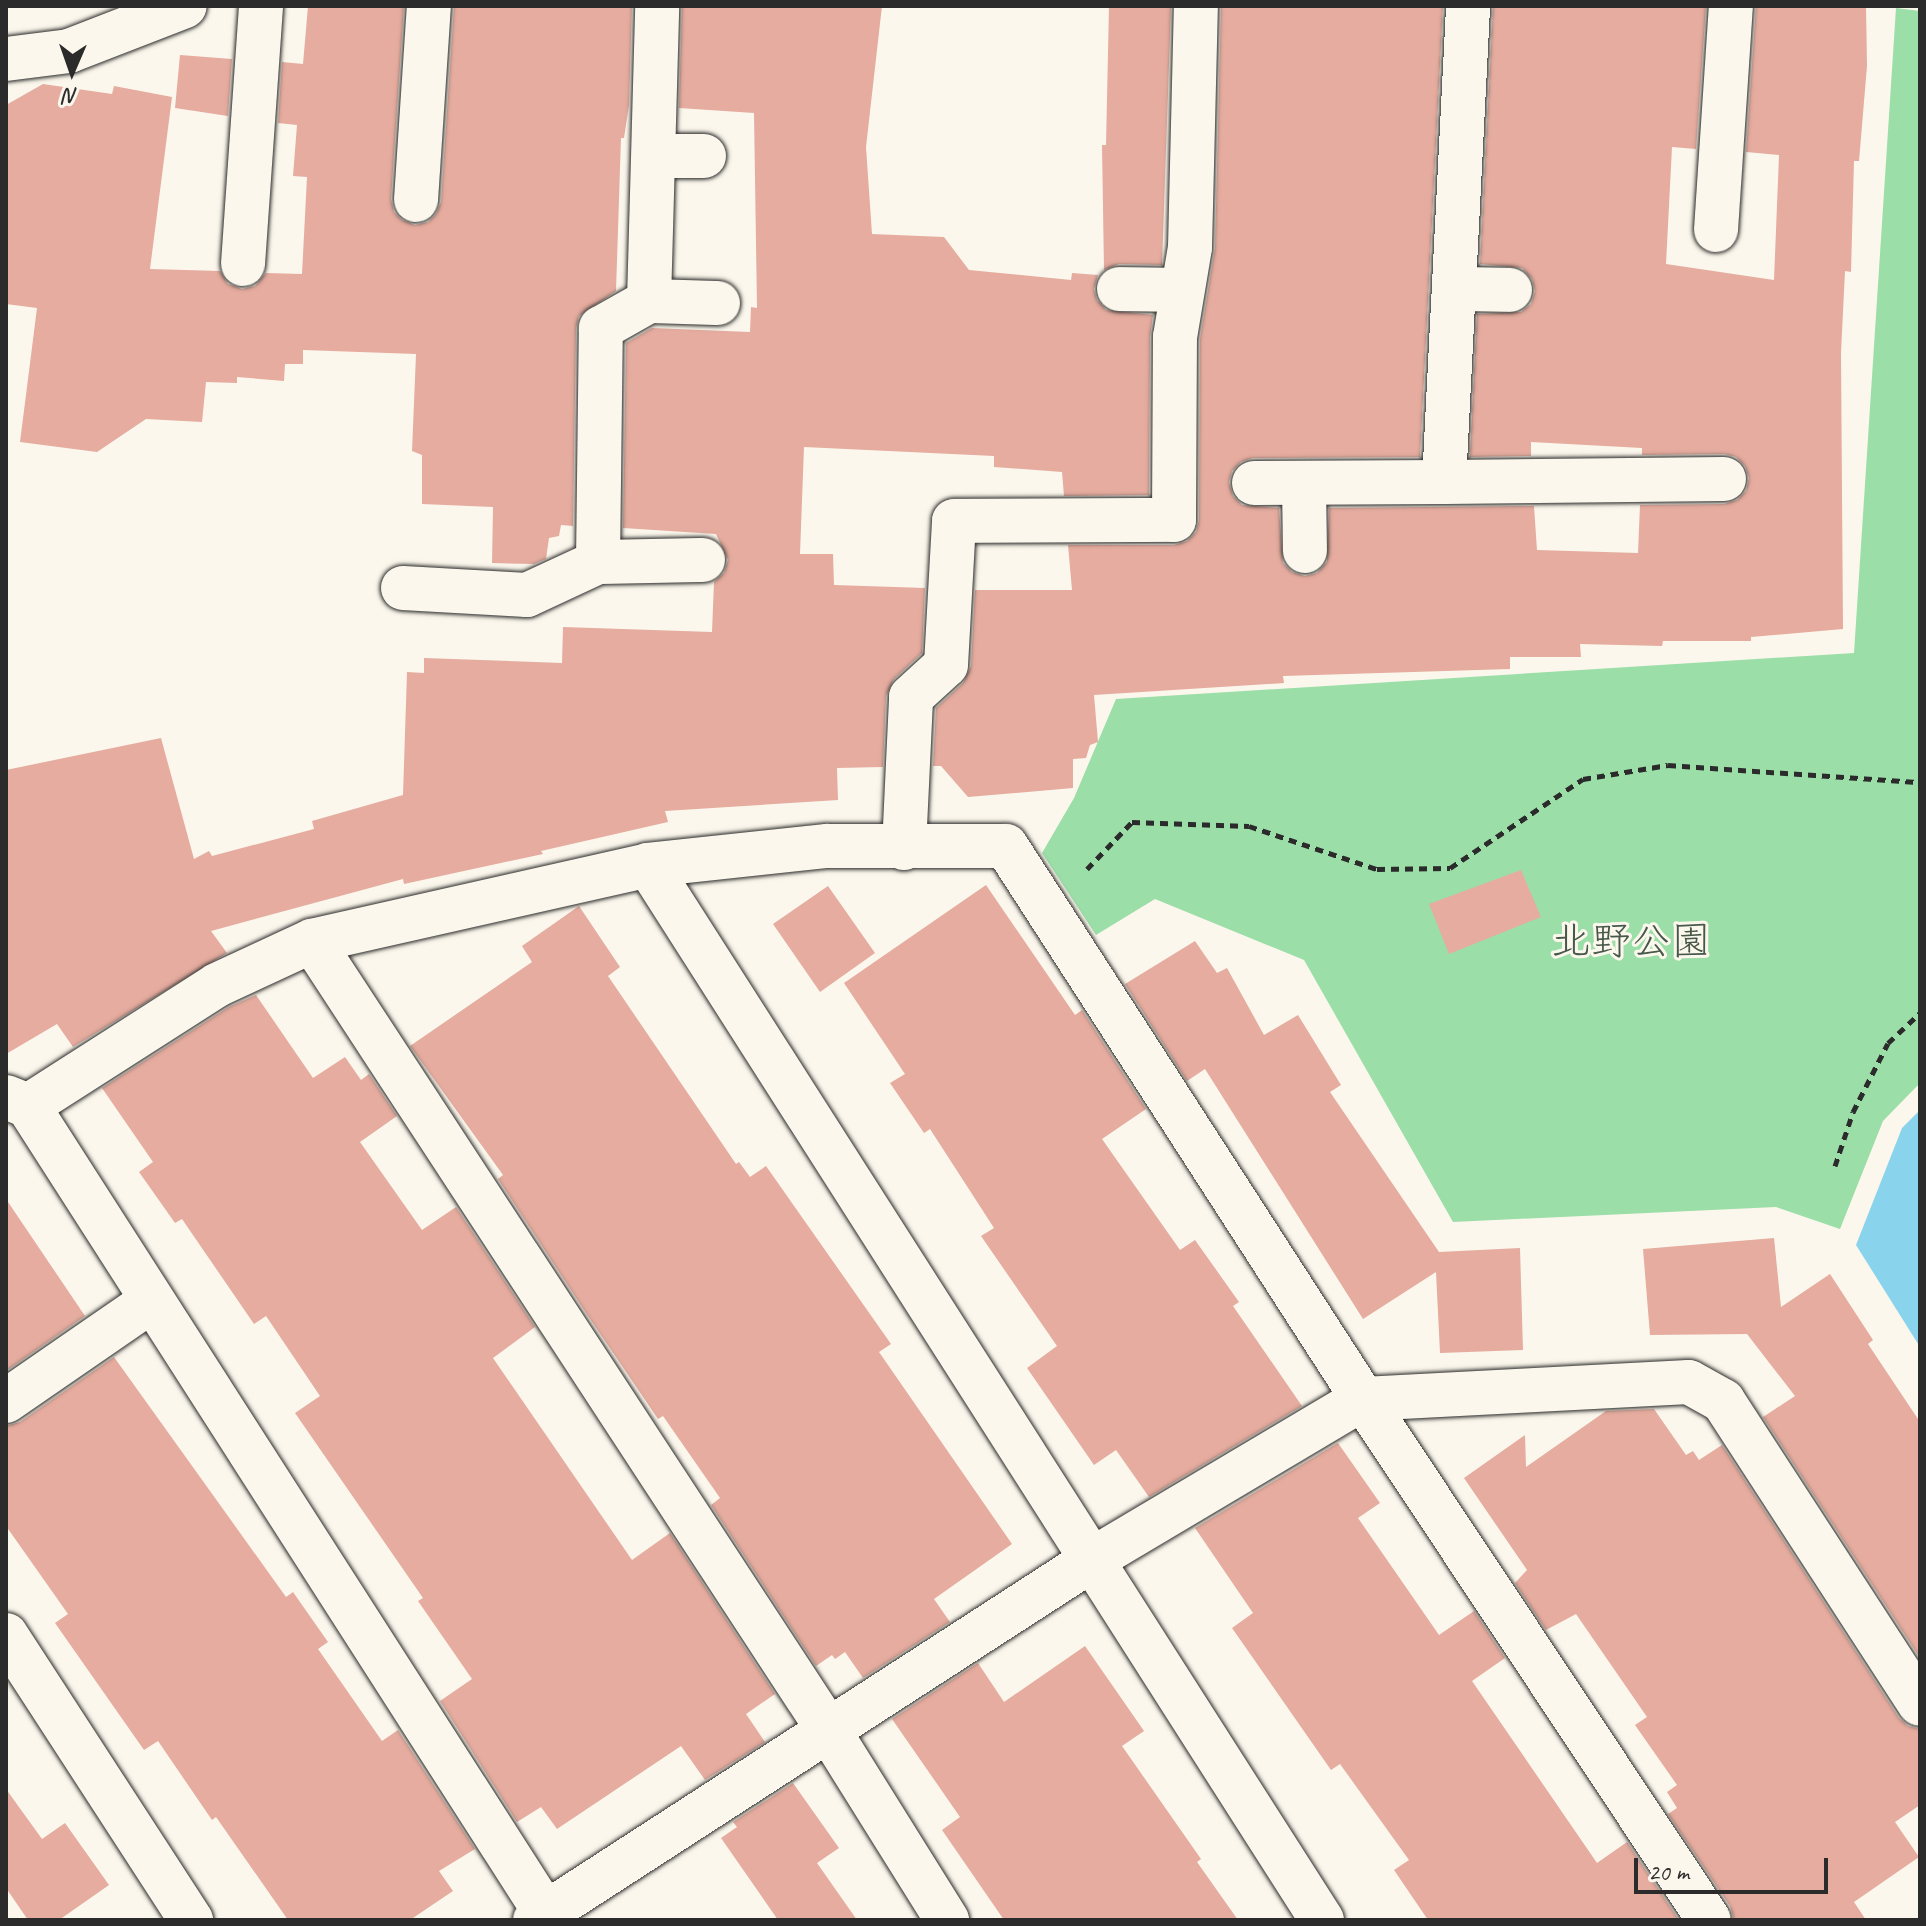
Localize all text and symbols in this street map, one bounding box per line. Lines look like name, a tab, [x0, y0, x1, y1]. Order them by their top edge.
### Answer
north arrow	[32, 32, 112, 112]
text: N	[64, 82, 78, 110]
park label: 北野公園	[1551, 917, 1711, 965]
scale bar	[1638, 1842, 1832, 1892]
text: 20 m	[1648, 1857, 1689, 1887]

